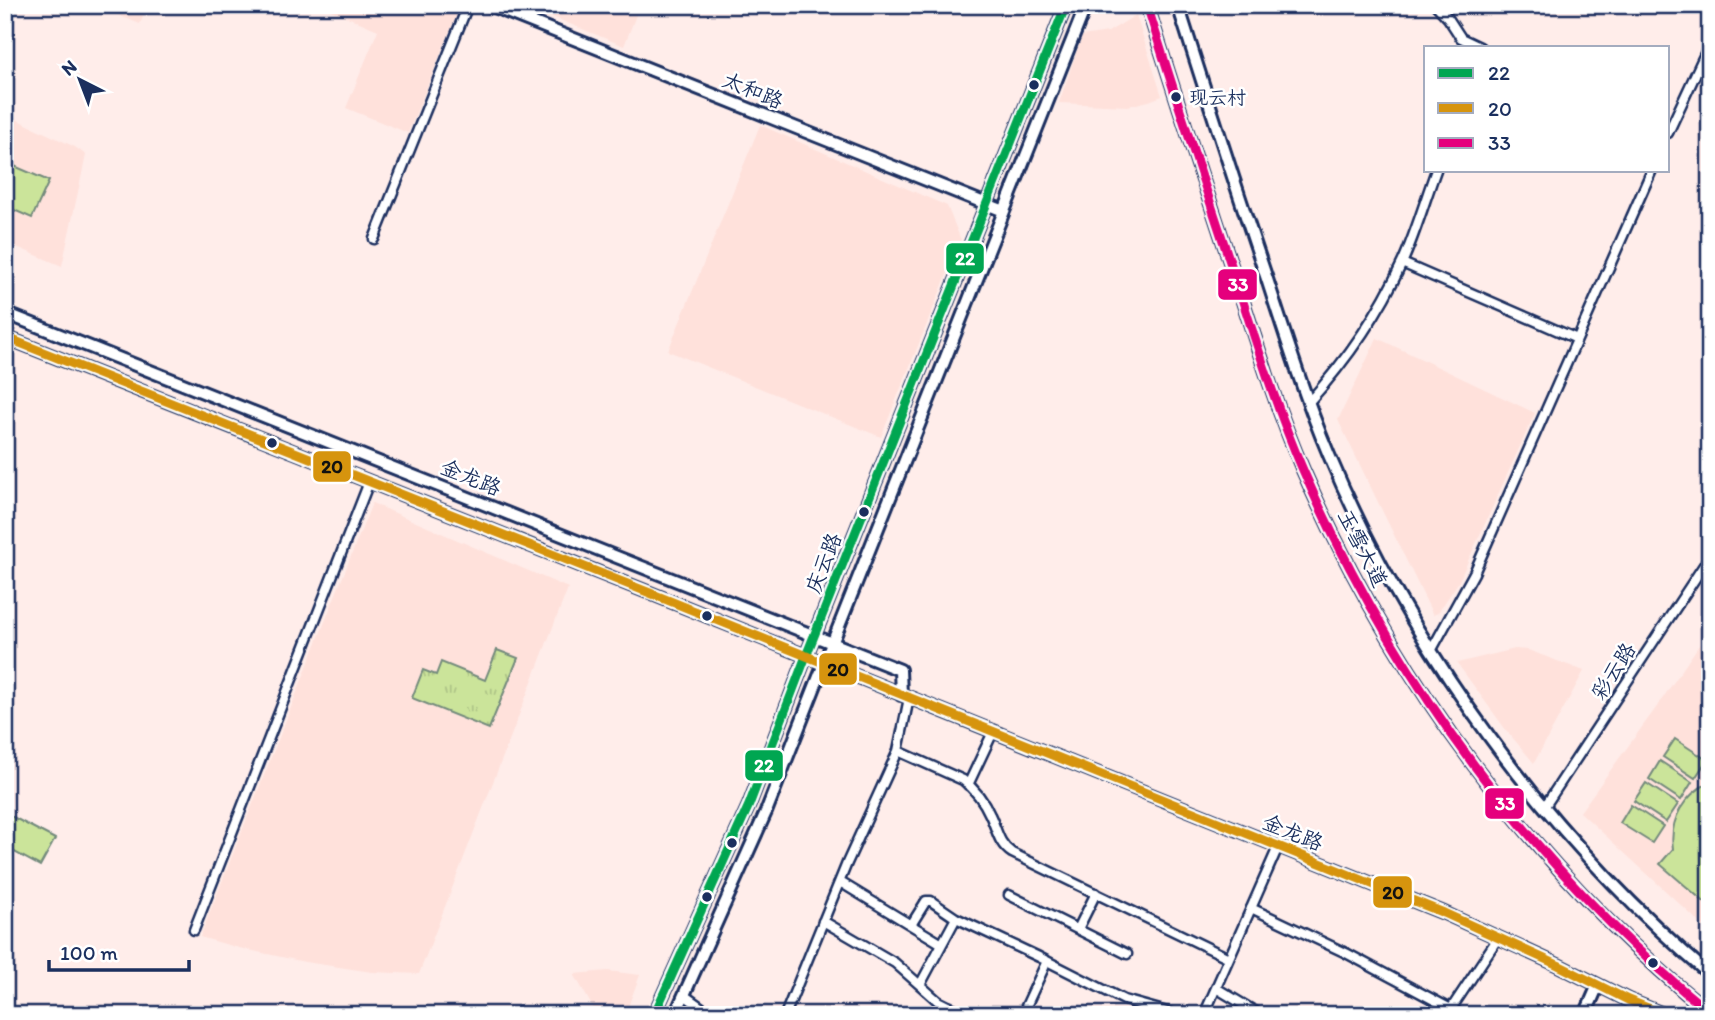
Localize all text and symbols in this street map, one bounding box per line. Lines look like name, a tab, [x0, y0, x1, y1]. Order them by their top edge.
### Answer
north arrow	[46, 46, 116, 116]
legend	[1424, 46, 1670, 172]
text: N	[56, 55, 81, 81]
text: 22	[1488, 60, 1510, 85]
street label: 太和路	[719, 67, 787, 113]
unlabelled marker	[1027, 78, 1041, 92]
place label: 现云村	[1189, 86, 1246, 109]
marker: 现云村	[1169, 90, 1183, 104]
text: 20	[1488, 96, 1512, 121]
text: 33	[1488, 130, 1511, 155]
line badge: 22	[945, 242, 985, 275]
text: 22	[955, 247, 975, 270]
line badge: 33	[1217, 268, 1258, 301]
text: 33	[1228, 273, 1248, 296]
unlabelled marker	[265, 436, 279, 450]
line badge: 20	[312, 450, 352, 483]
street label: 金龙路	[437, 454, 505, 500]
text: 20	[321, 455, 343, 478]
unlabelled marker	[857, 505, 871, 519]
street label: 玉雪大道	[1333, 505, 1393, 591]
street label: 庆云路	[800, 529, 846, 597]
unlabelled marker	[700, 609, 714, 623]
street label: 彩云路	[1585, 638, 1641, 704]
line badge: 20	[818, 652, 858, 686]
text: 20	[827, 658, 849, 681]
line badge: 22	[744, 749, 784, 782]
text: 22	[754, 754, 774, 777]
line badge: 33	[1484, 787, 1525, 820]
text: 33	[1495, 792, 1515, 815]
street label: 金龙路	[1259, 809, 1327, 855]
unlabelled marker	[725, 836, 739, 850]
line badge: 20	[1372, 875, 1413, 909]
text: 20	[1382, 881, 1404, 904]
unlabelled marker	[700, 890, 714, 904]
scale bar	[49, 929, 189, 973]
text: 100 m	[60, 940, 118, 965]
unlabelled marker	[1646, 956, 1660, 970]

